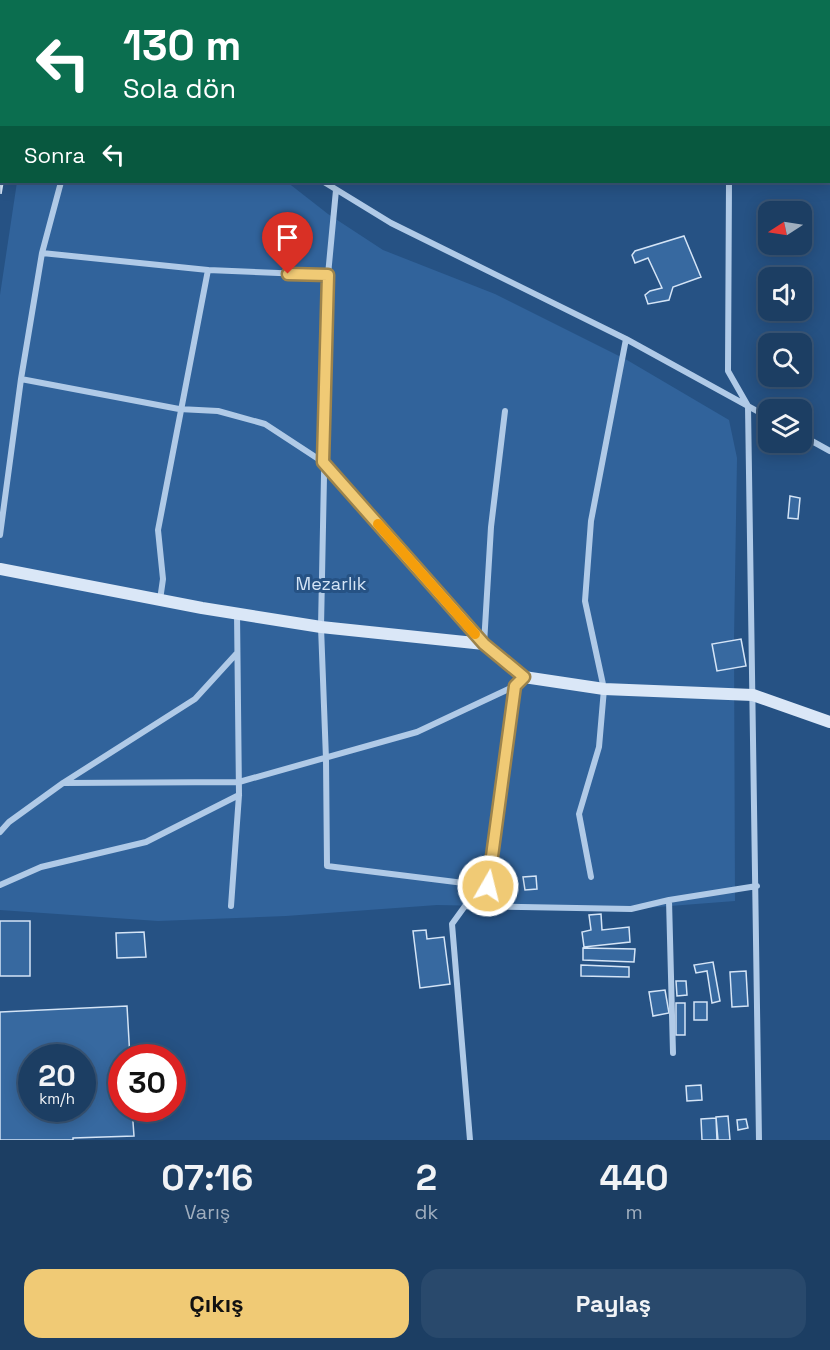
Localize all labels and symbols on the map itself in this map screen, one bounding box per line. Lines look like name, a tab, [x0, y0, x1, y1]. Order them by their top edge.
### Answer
north arrow	[758, 201, 812, 255]
pin	[262, 212, 313, 274]
park label: Mezarlık	[296, 572, 367, 595]
position arrow	[456, 854, 520, 918]
speed limit sign: 30	[108, 1044, 186, 1122]

